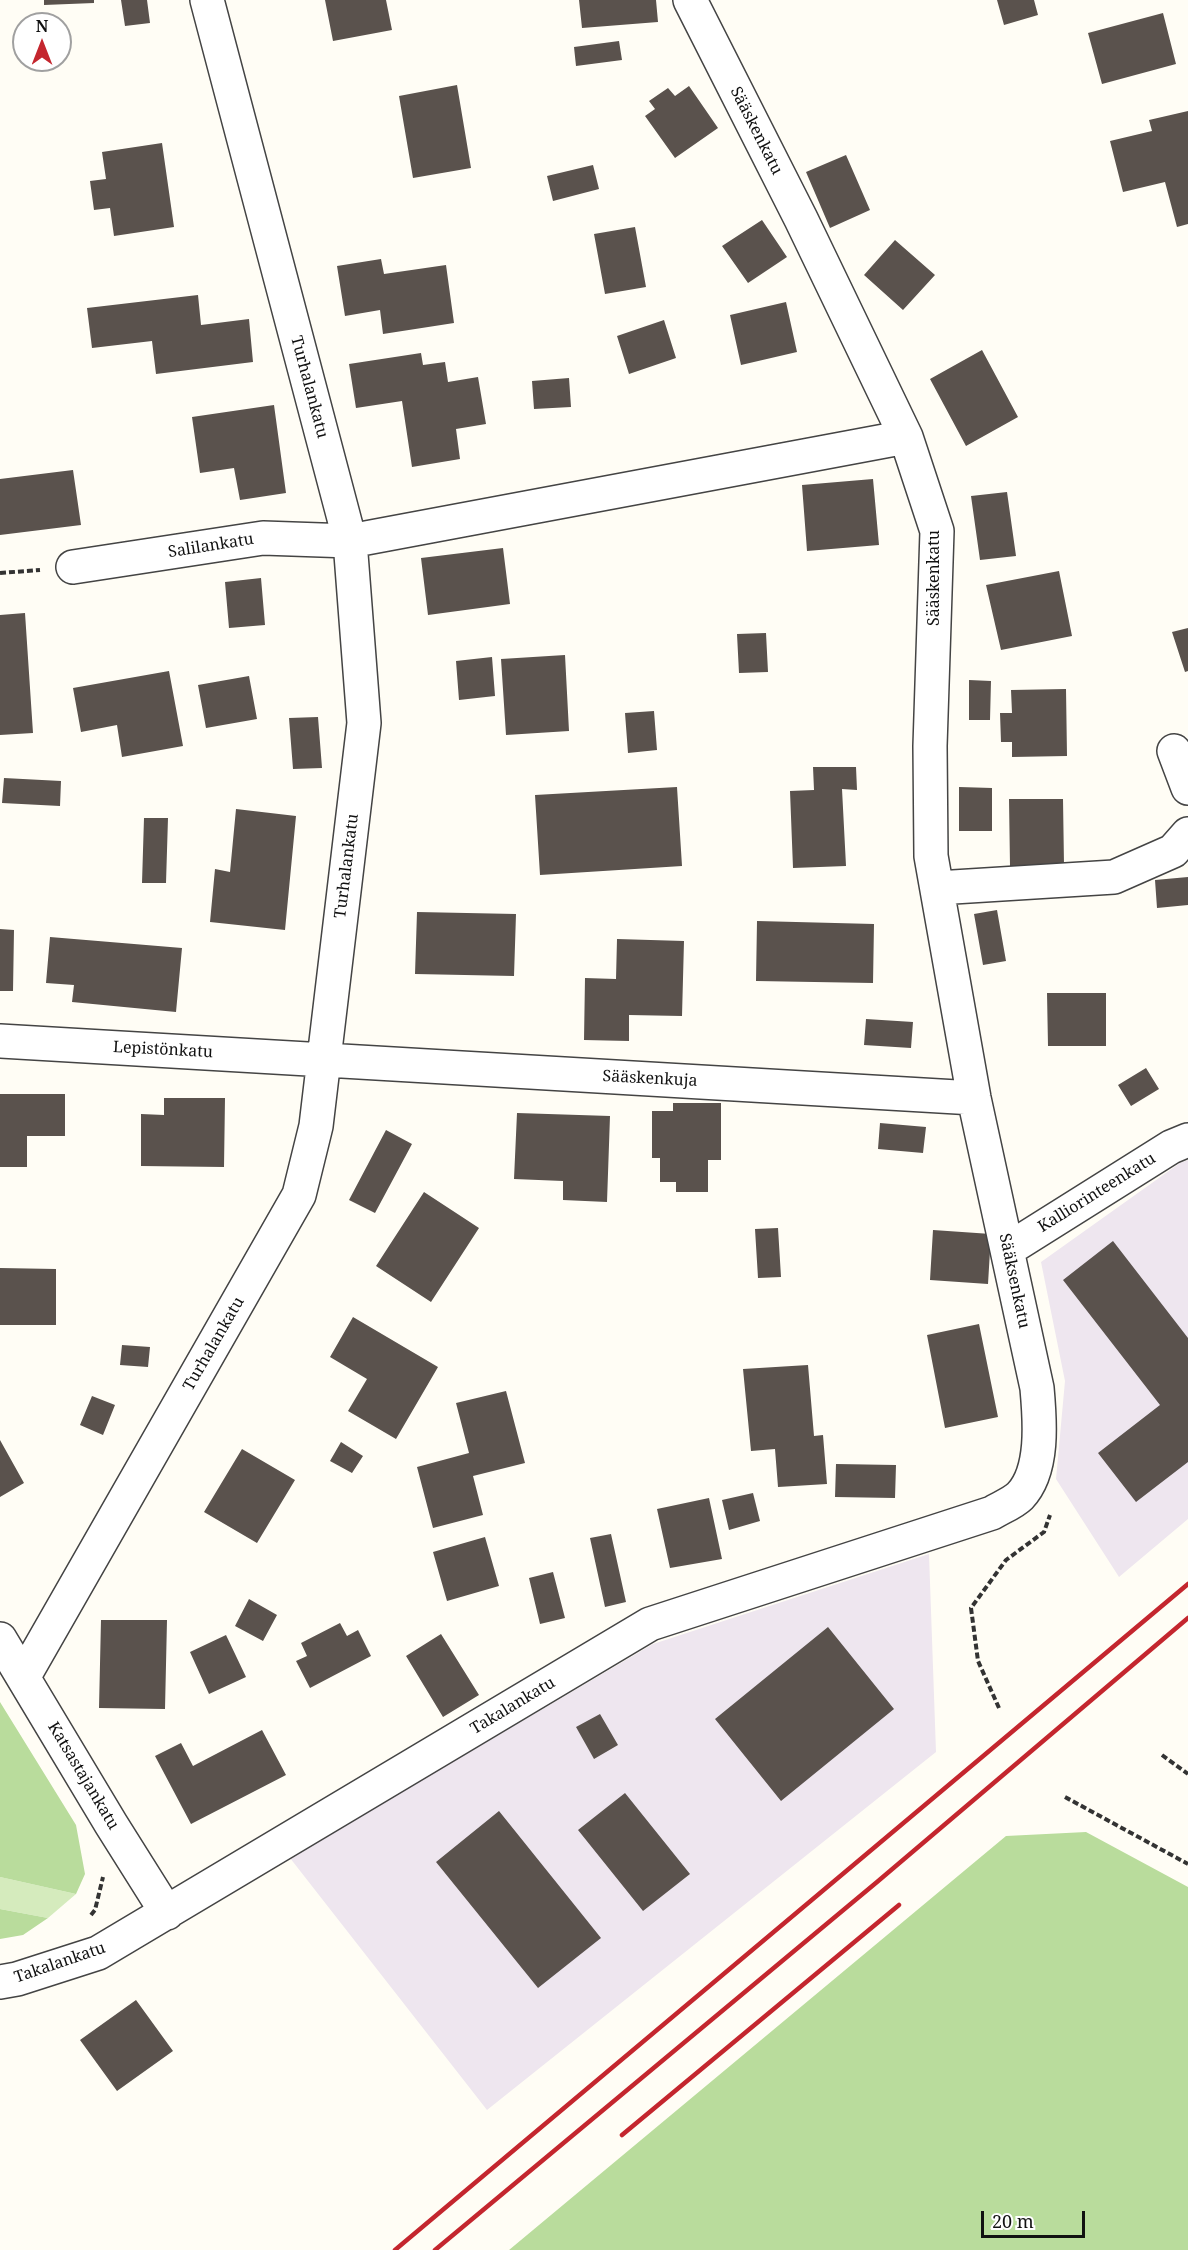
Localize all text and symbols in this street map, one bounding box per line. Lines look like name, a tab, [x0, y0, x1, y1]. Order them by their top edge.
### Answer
north arrow	[12, 12, 72, 72]
text: N	[36, 15, 48, 37]
street label: Sääskenkatu	[726, 84, 786, 178]
street label: Turhalankatu	[286, 334, 332, 440]
street label: Salilankatu	[167, 530, 255, 562]
street label: Sääskenkatu	[924, 530, 944, 626]
street label: Turhalankatu	[331, 813, 363, 919]
street label: Lepistönkatu	[113, 1038, 213, 1062]
street label: Sääskenkuja	[602, 1067, 698, 1091]
street label: Kalliorinteenkatu	[1035, 1149, 1159, 1237]
street label: Sääksenkatu	[995, 1232, 1033, 1330]
street label: Turhalankatu	[179, 1294, 249, 1394]
street label: Takalankatu	[467, 1673, 559, 1739]
street label: Katsastajankatu	[43, 1719, 123, 1833]
street label: Takalankatu	[12, 1938, 108, 1988]
scale bar	[984, 2199, 1088, 2237]
text: 20 m	[992, 2209, 1034, 2233]

